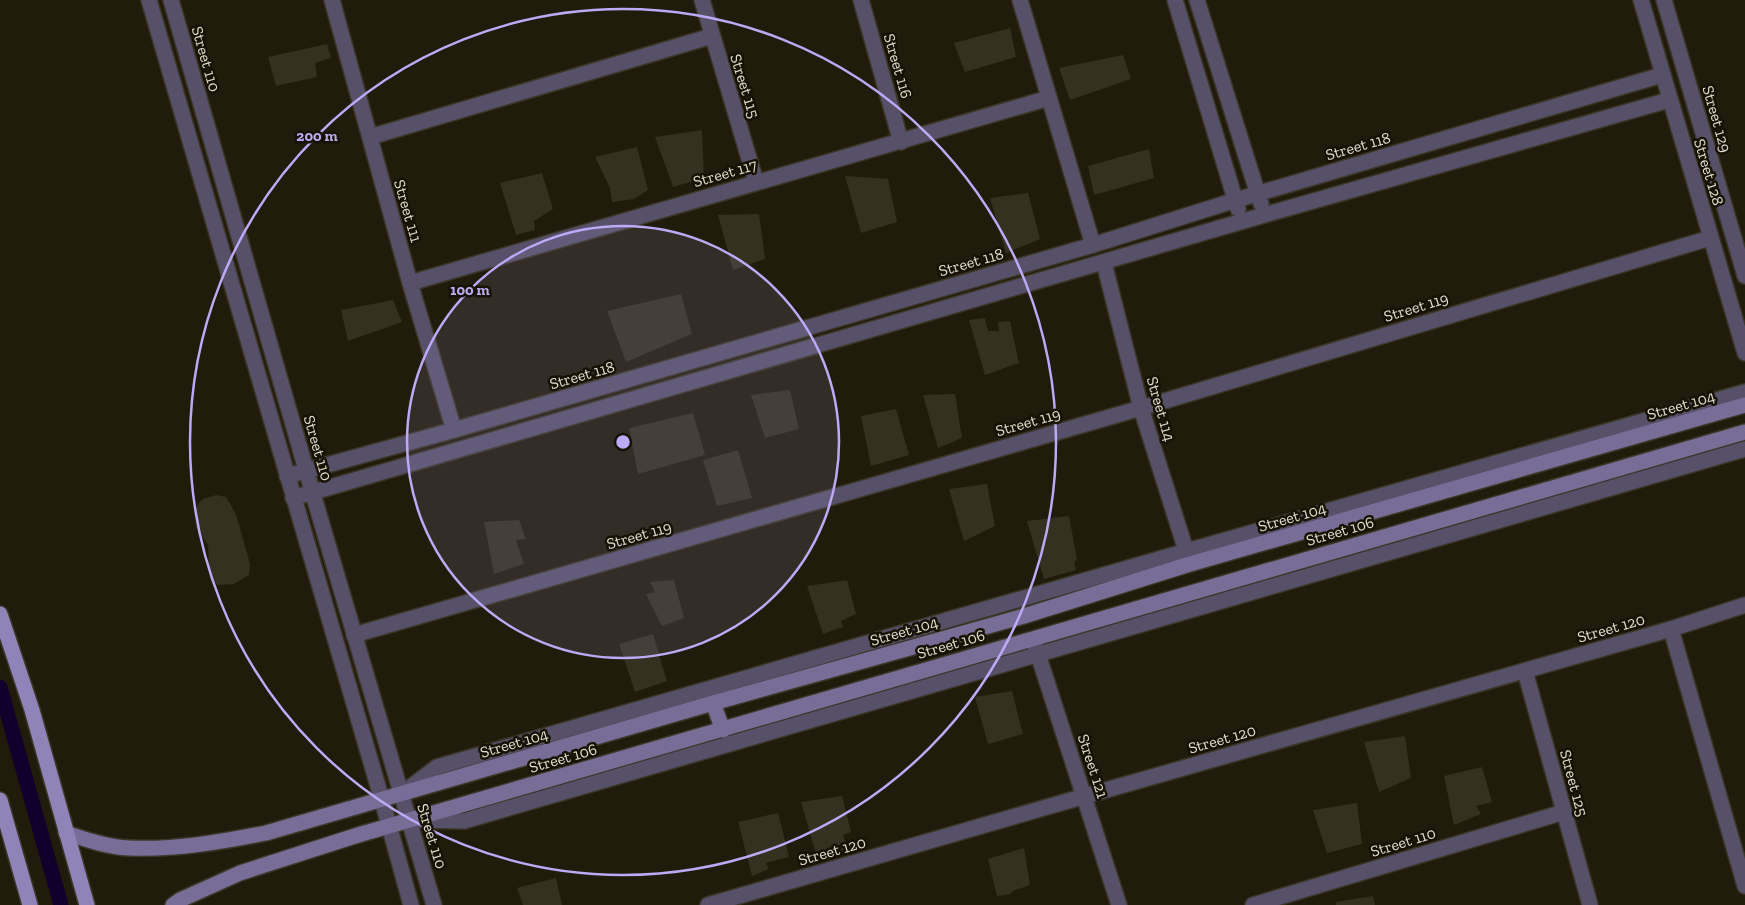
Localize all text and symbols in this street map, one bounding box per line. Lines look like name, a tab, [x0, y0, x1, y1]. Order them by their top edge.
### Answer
street label: Street 110	[188, 24, 224, 94]
street label: Street 116	[880, 31, 916, 101]
street label: Street 115	[726, 52, 764, 120]
street label: Street 129	[1698, 83, 1736, 155]
text: 200 m	[296, 127, 338, 145]
street label: Street 118	[1323, 128, 1393, 164]
street label: Street 128	[1690, 136, 1728, 208]
street label: Street 117	[691, 155, 759, 191]
street label: Street 111	[390, 177, 426, 245]
street label: Street 118	[936, 244, 1006, 280]
text: 100 m	[450, 281, 490, 299]
street label: Street 119	[1381, 288, 1451, 326]
street label: Street 118	[547, 357, 617, 393]
street label: Street 114	[1143, 374, 1179, 444]
street label: Street 104	[1645, 386, 1718, 424]
street label: Street 119	[993, 404, 1063, 440]
street label: Street 110	[300, 413, 336, 483]
centre of rings	[614, 433, 632, 451]
street label: Street 104	[1256, 498, 1329, 536]
street label: Street 106	[1304, 512, 1376, 550]
street label: Street 119	[604, 517, 674, 553]
street label: Street 120	[1575, 609, 1647, 647]
street label: Street 104	[868, 612, 941, 650]
street label: Street 106	[915, 625, 987, 663]
street label: Street 120	[1186, 720, 1258, 758]
street label: Street 104	[478, 724, 551, 762]
street label: Street 121	[1074, 732, 1112, 800]
street label: Street 106	[527, 739, 599, 777]
street label: Street 125	[1556, 748, 1592, 818]
street label: Street 110	[413, 801, 451, 871]
street label: Street 110	[1368, 823, 1438, 861]
street label: Street 120	[796, 832, 868, 870]

